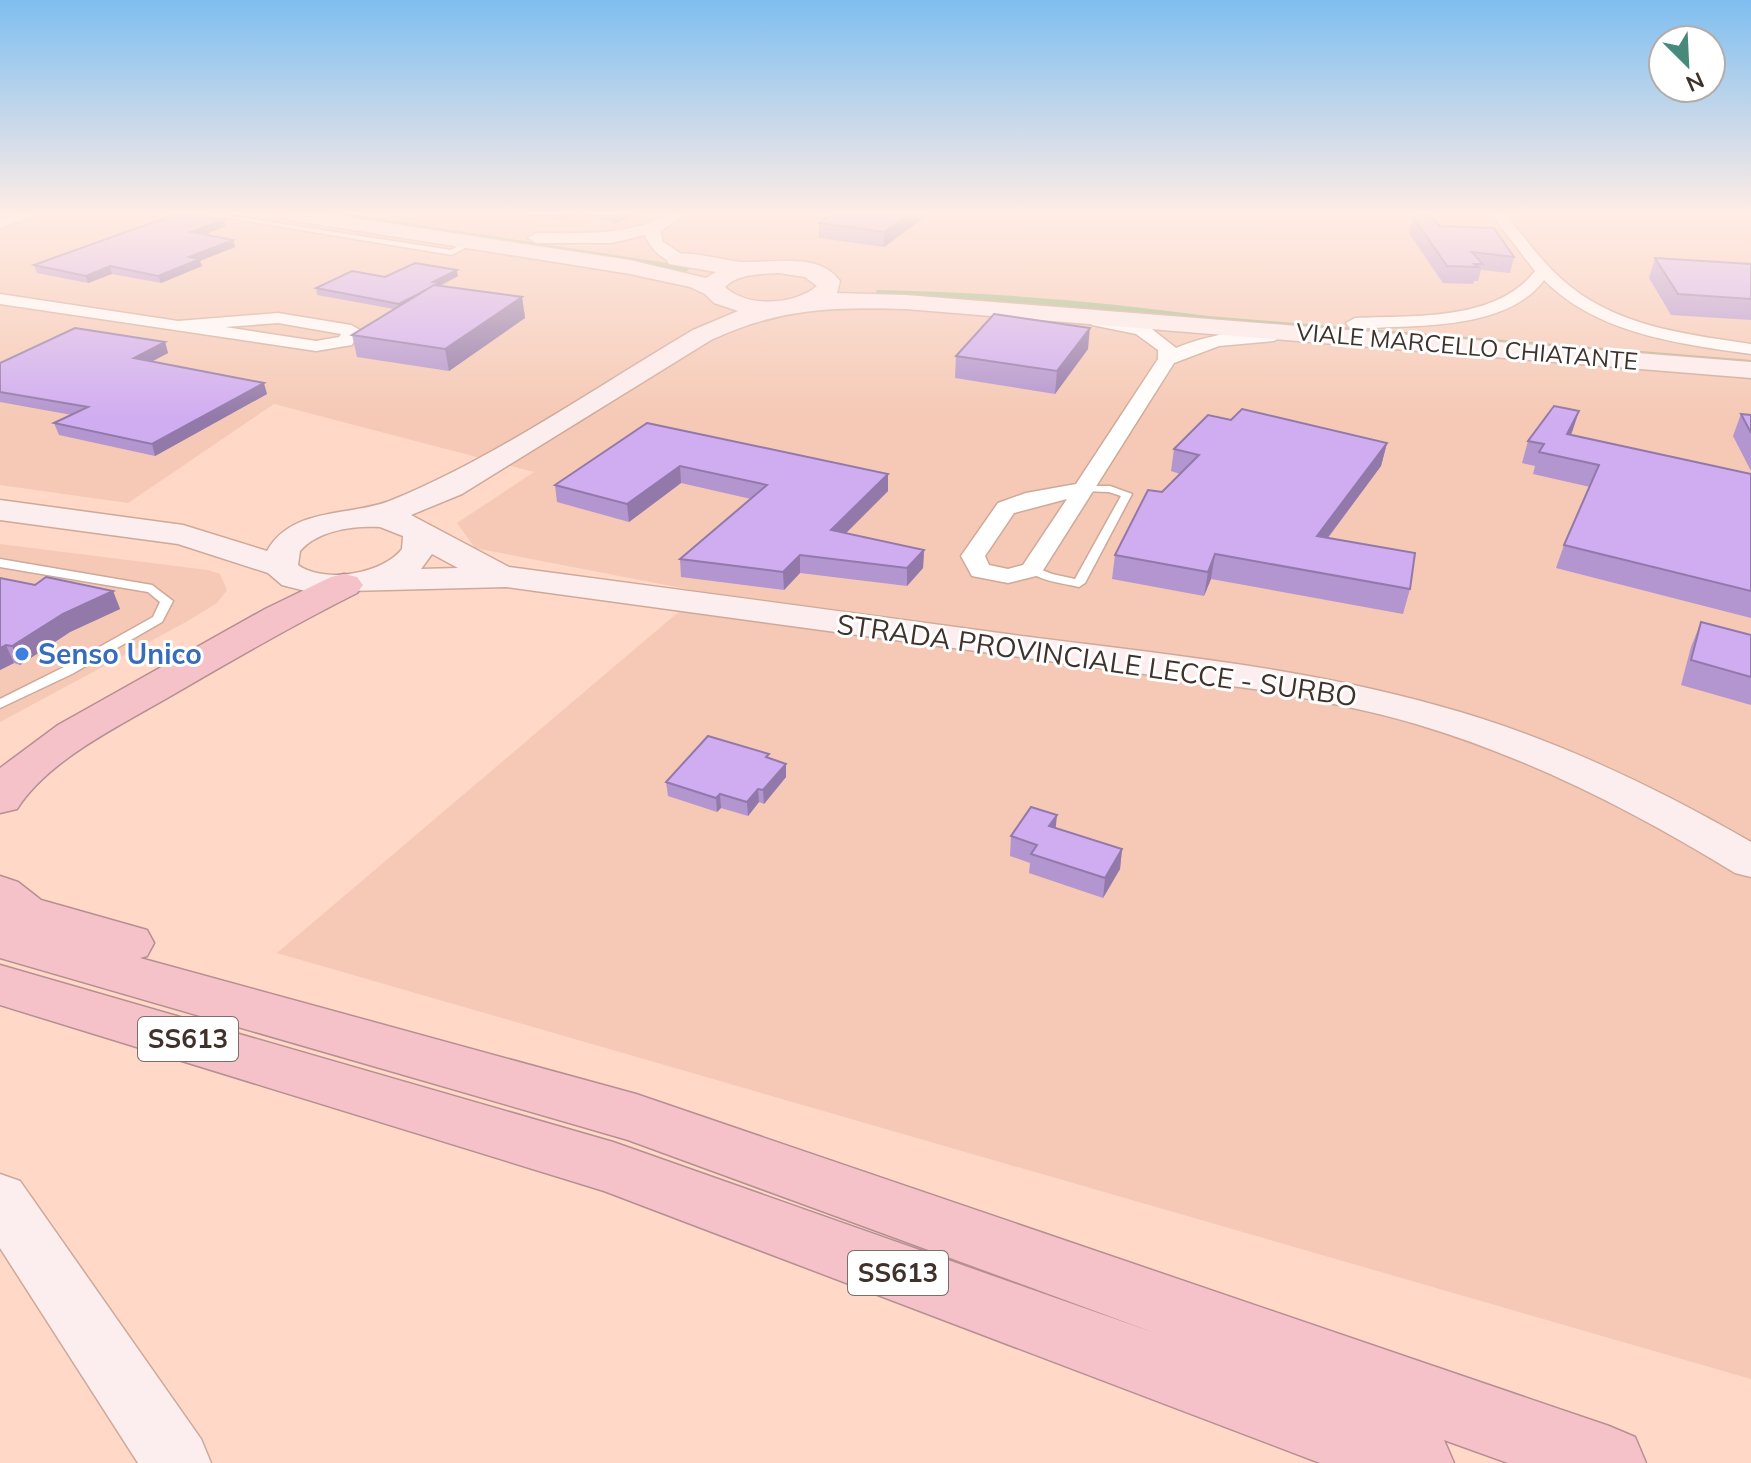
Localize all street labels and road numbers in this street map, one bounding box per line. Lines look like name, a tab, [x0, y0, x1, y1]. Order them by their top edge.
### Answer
street label: VIALE MARCELLO CHIATANTE	[1295, 316, 1639, 376]
street label: STRADA PROVINCIALE LECCE - SURBO	[835, 606, 1359, 713]
road number: SS613	[138, 1017, 238, 1061]
road number: SS613	[848, 1251, 948, 1295]

